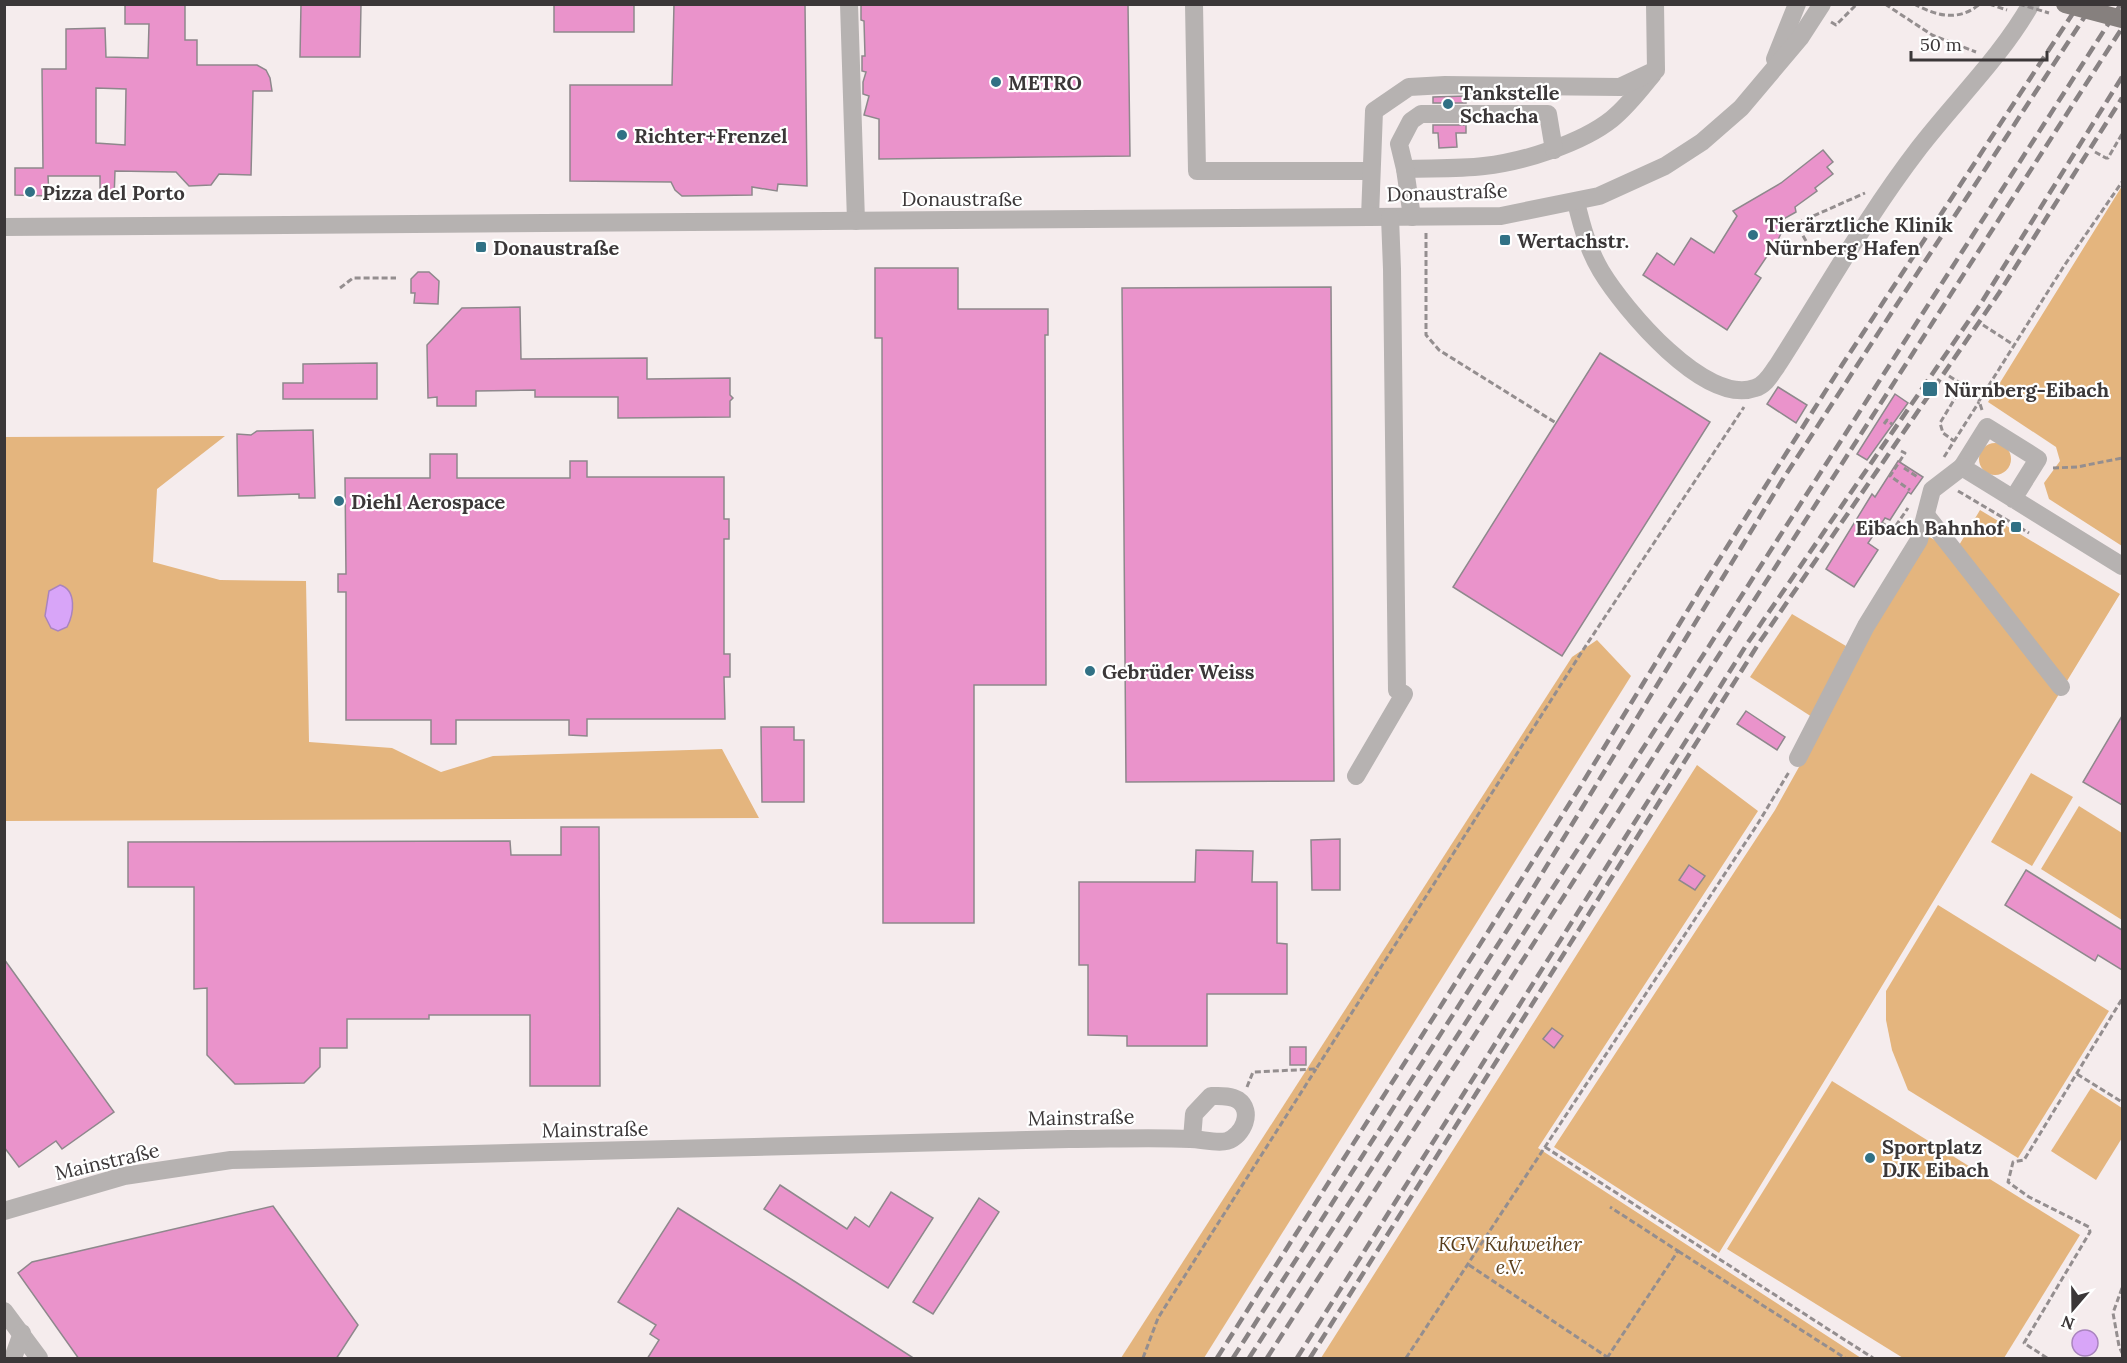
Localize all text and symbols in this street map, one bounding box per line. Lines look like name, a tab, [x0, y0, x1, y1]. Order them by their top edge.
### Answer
scale bar	[1911, 24, 2048, 62]
text: 50 m	[1920, 33, 1962, 56]
place label: METRO	[1008, 70, 1082, 95]
marker: METRO	[989, 75, 1003, 89]
place label: Tankstelle Schacha	[1460, 80, 1560, 128]
marker: Tankstelle Schacha	[1441, 97, 1455, 111]
place label: Richter+Frenzel	[634, 123, 788, 148]
marker: Richter+Frenzel	[615, 128, 629, 142]
street label: Donaustraße	[1386, 177, 1508, 207]
place label: Pizza del Porto	[42, 180, 185, 205]
marker: Pizza del Porto	[23, 185, 37, 199]
street label: Donaustraße	[901, 186, 1023, 211]
place label: Tierärztliche Klinik Nürnberg Hafen	[1765, 212, 1953, 260]
place label: Wertachstr.	[1517, 228, 1629, 253]
marker: Tierärztliche Klinik Nürnberg Hafen	[1746, 228, 1760, 242]
marker: Wertachstr.	[1498, 233, 1512, 247]
place label: Donaustraße	[493, 235, 619, 260]
marker: Donaustraße	[474, 240, 488, 254]
place label: Nürnberg-Eibach	[1944, 377, 2110, 402]
marker: Nürnberg-Eibach	[1921, 380, 1939, 398]
place label: Diehl Aerospace	[351, 489, 505, 514]
marker: Diehl Aerospace	[332, 494, 346, 508]
place label: Eibach Bahnhof	[1855, 515, 2006, 540]
marker: Eibach Bahnhof	[2009, 520, 2023, 534]
place label: Gebrüder Weiss	[1102, 659, 1255, 684]
marker: Gebrüder Weiss	[1083, 664, 1097, 678]
street label: Mainstraße	[1027, 1104, 1135, 1130]
street label: Mainstraße	[541, 1116, 649, 1142]
place label: Sportplatz DJK Eibach	[1882, 1134, 1990, 1182]
street label: Mainstraße	[52, 1137, 162, 1185]
marker: Sportplatz DJK Eibach	[1863, 1151, 1877, 1165]
park label: KGV Kuhweiher e.V.	[1438, 1231, 1583, 1279]
north arrow	[2043, 1279, 2103, 1339]
text: N	[2059, 1312, 2077, 1335]

